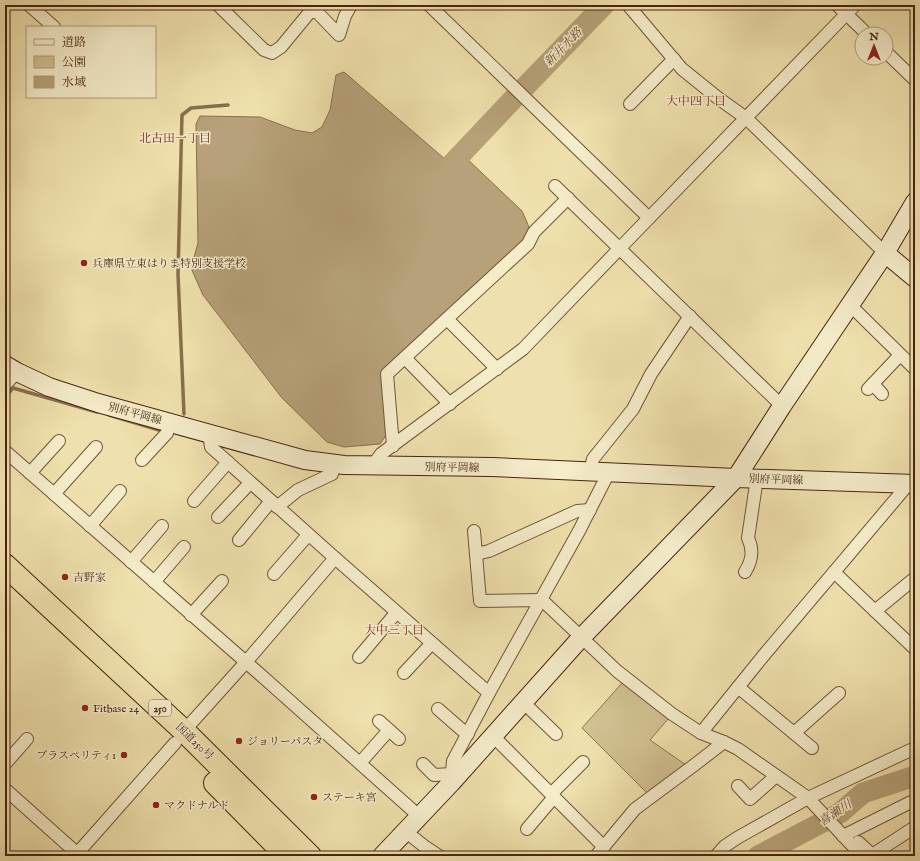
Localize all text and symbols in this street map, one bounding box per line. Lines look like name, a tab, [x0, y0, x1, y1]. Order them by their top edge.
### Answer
water label: 新井水路	[541, 24, 586, 70]
legend	[26, 26, 156, 98]
north arrow	[854, 26, 894, 66]
text: N	[868, 30, 879, 44]
text: 道路	[62, 35, 86, 50]
text: 公園	[62, 55, 86, 70]
text: 水域	[62, 75, 86, 90]
district label: 大中四丁目	[666, 94, 726, 109]
district label: 北古田一丁目	[139, 131, 211, 146]
place label: 兵庫県立東はりま特別支援学校	[92, 257, 246, 271]
marker: 兵庫県立東はりま特別支援学校	[79, 258, 89, 268]
street label: 別府平岡線	[106, 400, 163, 428]
street label: 別府平岡線	[424, 461, 480, 475]
street label: 別府平岡線	[748, 472, 804, 488]
place label: 吉野家	[73, 571, 106, 585]
marker: 吉野家	[60, 572, 70, 582]
district label: 大中三丁目	[364, 623, 424, 638]
road number: 250	[149, 700, 171, 716]
place label: Fitbase 24	[93, 702, 140, 716]
marker: Fitbase 24	[80, 703, 90, 713]
street label: 国道250号	[172, 720, 216, 763]
place label: ジョリーパスタ	[247, 735, 323, 749]
marker: ジョリーパスタ	[234, 736, 244, 746]
place label: プラスペリティ1	[36, 749, 116, 763]
marker: プラスペリティ1	[119, 750, 129, 760]
place label: ステーキ宮	[322, 791, 377, 805]
marker: ステーキ宮	[309, 792, 319, 802]
water label: 喜瀬川	[816, 796, 856, 830]
place label: マクドナルド	[164, 799, 229, 813]
marker: マクドナルド	[151, 800, 161, 810]

